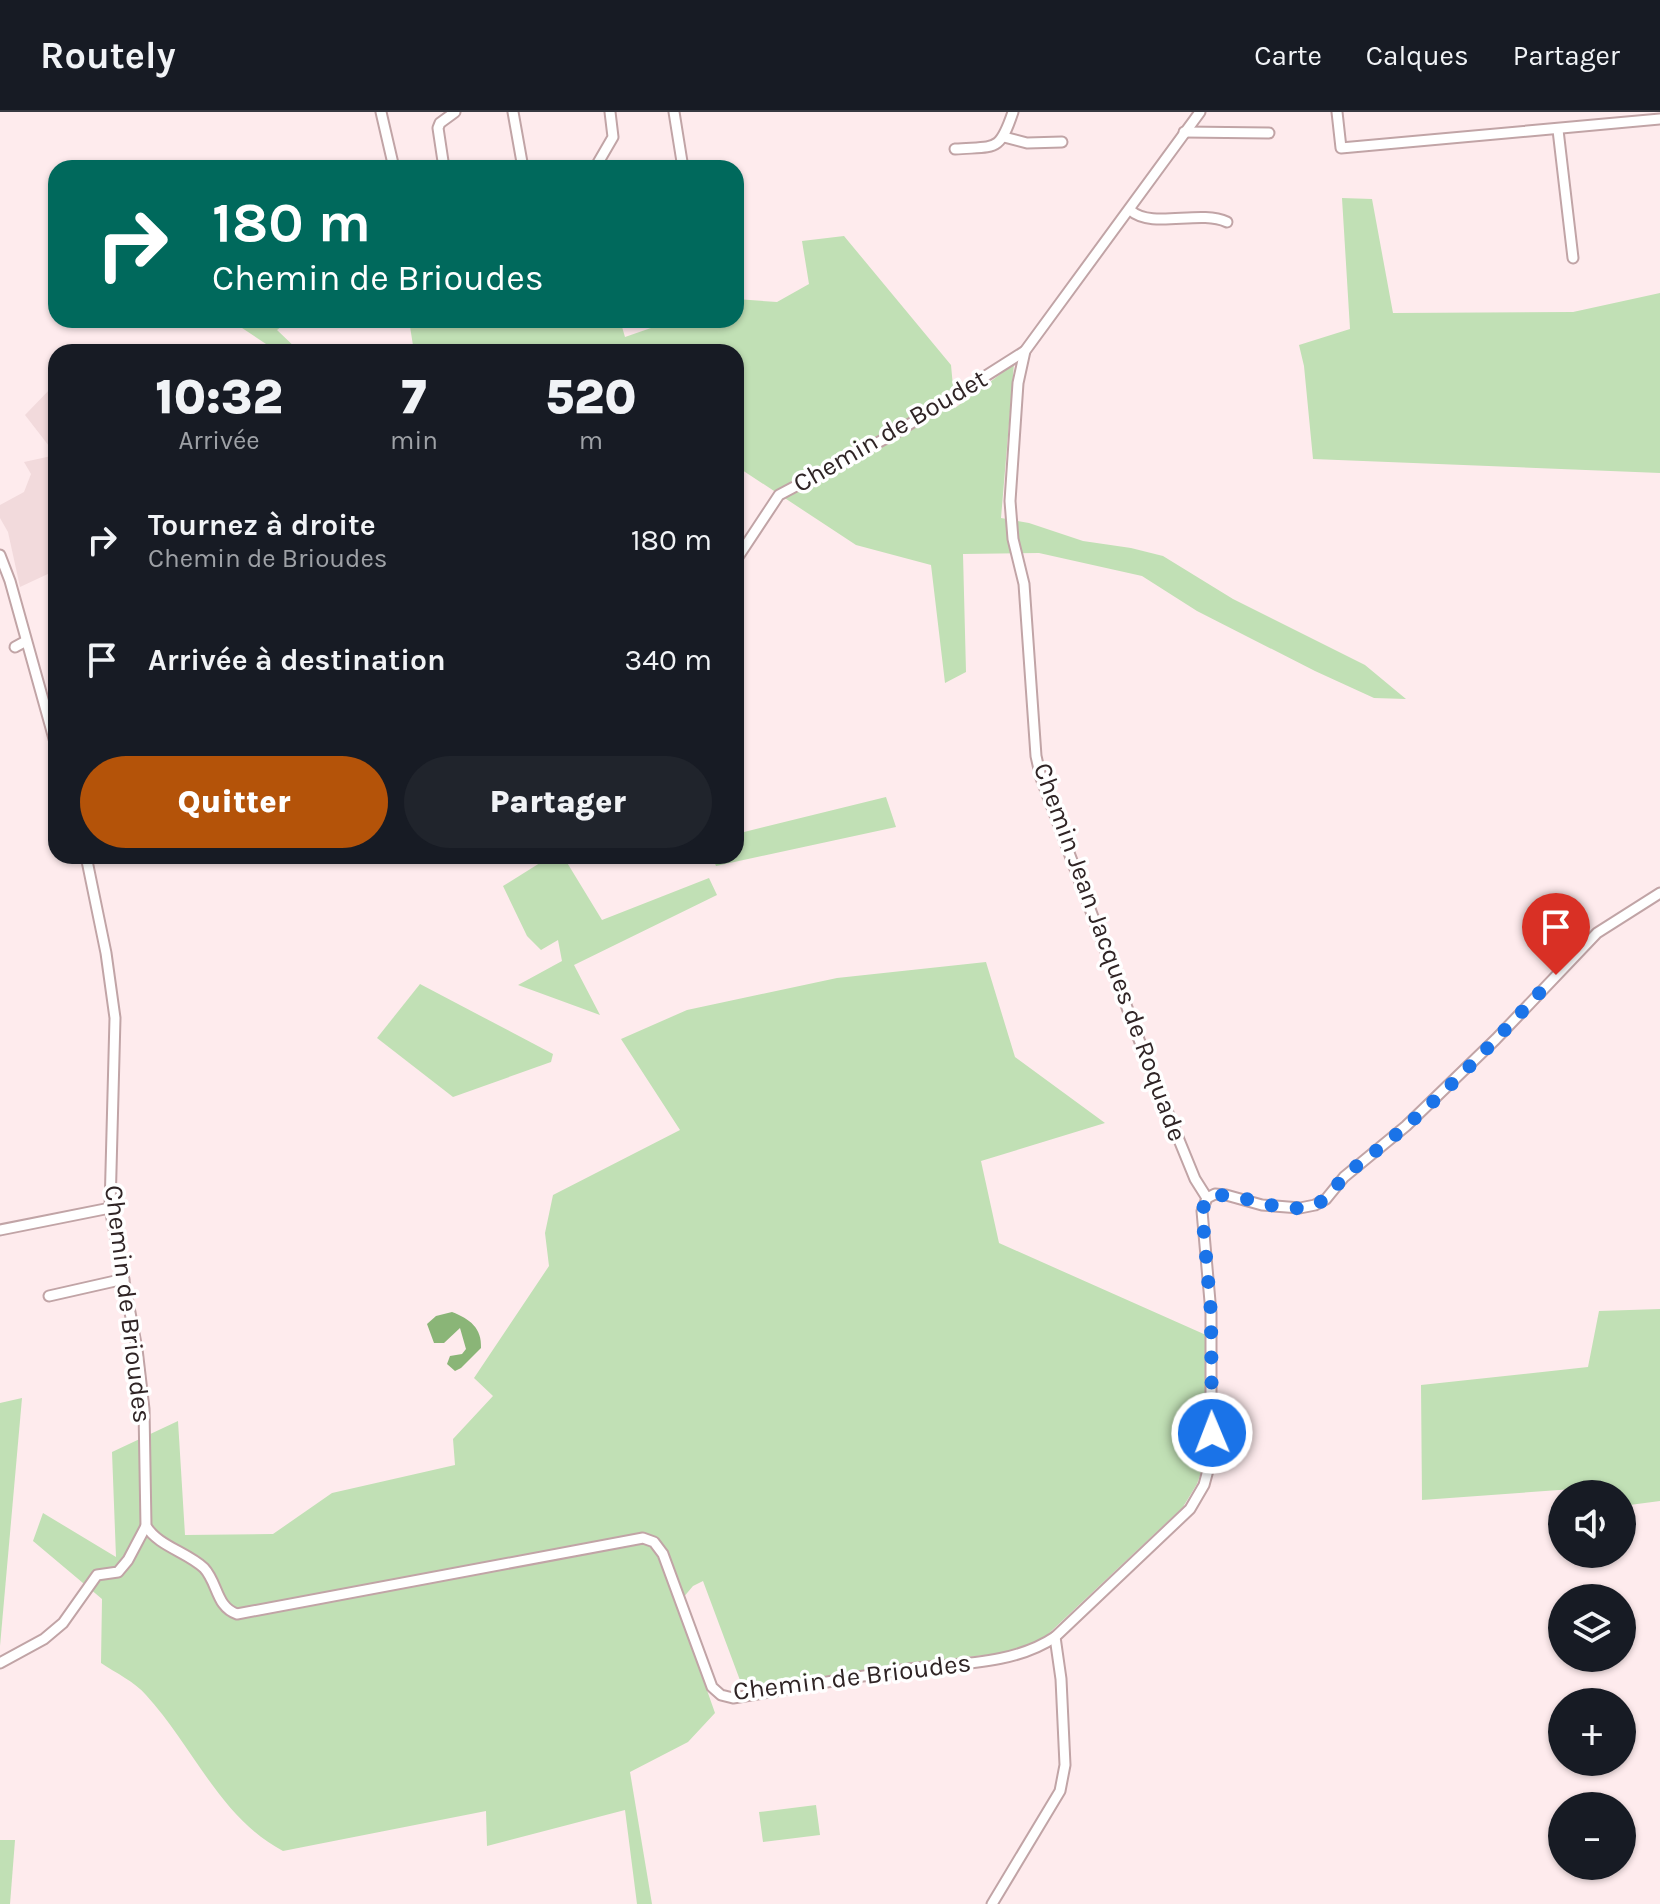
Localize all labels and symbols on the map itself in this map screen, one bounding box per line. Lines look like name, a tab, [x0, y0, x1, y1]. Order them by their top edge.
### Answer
street label: Chemin de Boudet	[788, 363, 993, 499]
street label: Chemin Jean Jacques de Roquade	[1027, 759, 1193, 1145]
pin	[1522, 893, 1590, 975]
street label: Chemin de Brioudes	[98, 1183, 158, 1425]
position arrow	[1170, 1391, 1254, 1475]
street label: Chemin de Brioudes	[731, 1647, 973, 1707]

